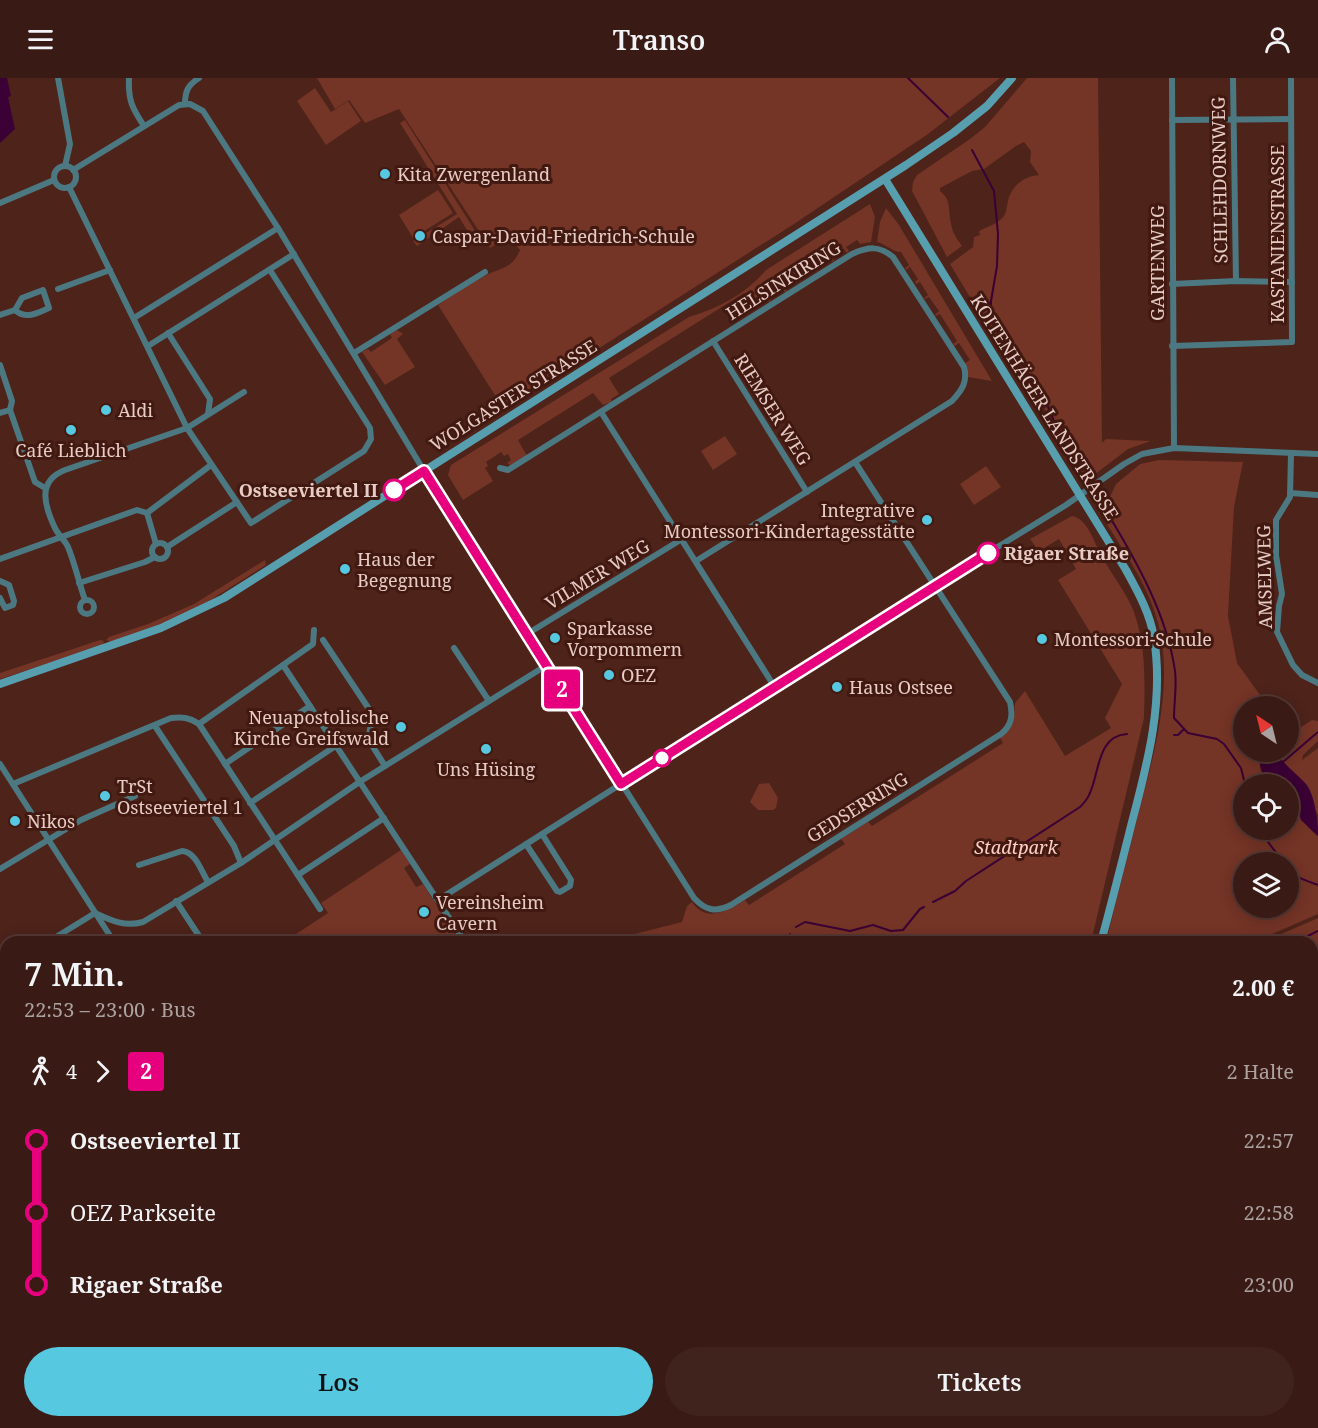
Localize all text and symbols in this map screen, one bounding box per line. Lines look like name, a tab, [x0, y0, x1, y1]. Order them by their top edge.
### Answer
text: Transo	[613, 21, 705, 58]
icon: menu	[24, 23, 57, 56]
icon: person	[1261, 23, 1294, 56]
street label: SCHLEHDORNWEG	[1206, 96, 1232, 264]
street label: KASTANIENSTRASSE	[1265, 145, 1289, 323]
place label: Kita Zwergenland	[397, 162, 550, 186]
marker: Kita Zwergenland	[378, 167, 392, 181]
street label: GARTENWEG	[1145, 205, 1169, 321]
place label: Caspar-David-Friedrich-Schule	[432, 224, 695, 248]
marker: Caspar-David-Friedrich-Schule	[413, 229, 427, 243]
street label: HELSINKIRING	[721, 235, 845, 325]
street label: KOITENHÄGER LANDSTRASSE	[965, 290, 1125, 524]
street label: WOLGASTER STRASSE	[425, 334, 601, 456]
street label: RIEMSER WEG	[729, 349, 817, 469]
place label: Aldi	[118, 398, 153, 422]
marker: Aldi	[99, 403, 113, 417]
marker: Café Lieblich	[64, 423, 78, 437]
place label: Café Lieblich	[15, 438, 127, 462]
place label: Ostseeviertel II	[239, 478, 378, 502]
marker: Ostseeviertel II	[383, 479, 405, 501]
place label: Integrative Montessori-Kindertagesstätte	[664, 498, 915, 543]
marker: Integrative Montessori-Kindertagesstätte	[920, 513, 934, 527]
street label: AMSELWEG	[1251, 525, 1277, 629]
street label: VILMER WEG	[540, 533, 654, 615]
place label: Rigaer Straße	[1004, 541, 1129, 565]
marker: Rigaer Straße	[977, 542, 999, 564]
place label: Haus der Begegnung	[357, 547, 452, 592]
marker: Haus der Begegnung	[338, 562, 352, 576]
place label: Sparkasse Vorpommern	[567, 616, 682, 661]
place label: Montessori-Schule	[1054, 627, 1212, 651]
marker: Sparkasse Vorpommern	[548, 631, 562, 645]
marker: Montessori-Schule	[1035, 632, 1049, 646]
place label: OEZ	[621, 663, 656, 687]
marker: OEZ	[602, 668, 616, 682]
line badge: 2	[542, 670, 582, 708]
text: 2	[556, 675, 568, 703]
place label: Haus Ostsee	[849, 675, 953, 699]
marker: Haus Ostsee	[830, 680, 844, 694]
north arrow	[1233, 696, 1299, 762]
map controls	[1233, 696, 1299, 918]
place label: Neuapostolische Kirche Greifswald	[234, 705, 389, 750]
marker: Neuapostolische Kirche Greifswald	[394, 720, 408, 734]
marker: Uns Hüsing	[479, 742, 493, 756]
unlabelled marker	[653, 749, 671, 767]
place label: Uns Hüsing	[437, 757, 535, 781]
street label: GEDSERRING	[802, 766, 912, 848]
place label: TrSt Ostseeviertel 1	[117, 774, 243, 819]
button: locate	[1233, 774, 1299, 840]
marker: TrSt Ostseeviertel 1	[98, 789, 112, 803]
place label: Nikos	[27, 809, 75, 833]
marker: Nikos	[8, 814, 22, 828]
park label: Stadtpark	[974, 835, 1058, 859]
button: layers	[1233, 852, 1299, 918]
place label: Vereinsheim Cavern	[436, 890, 544, 935]
marker: Vereinsheim Cavern	[417, 905, 431, 919]
text: 7 Min.	[24, 951, 125, 996]
text: 2.00 €	[1232, 972, 1294, 1002]
text: 22:53 – 23:00 · Bus	[24, 996, 195, 1023]
icon: walk	[24, 1055, 57, 1088]
icon: forward	[86, 1055, 119, 1088]
text: 2	[140, 1057, 152, 1085]
text: 4	[66, 1058, 77, 1085]
text: 2 Halte	[1227, 1058, 1294, 1085]
text: Ostseeviertel II	[70, 1125, 240, 1155]
text: 22:57	[1244, 1127, 1294, 1154]
text: OEZ Parkseite	[70, 1197, 216, 1227]
text: 22:58	[1244, 1199, 1294, 1226]
text: Rigaer Straße	[70, 1269, 223, 1299]
text: 23:00	[1244, 1271, 1294, 1298]
button: Los	[24, 1347, 653, 1416]
button: Tickets	[665, 1347, 1294, 1416]

